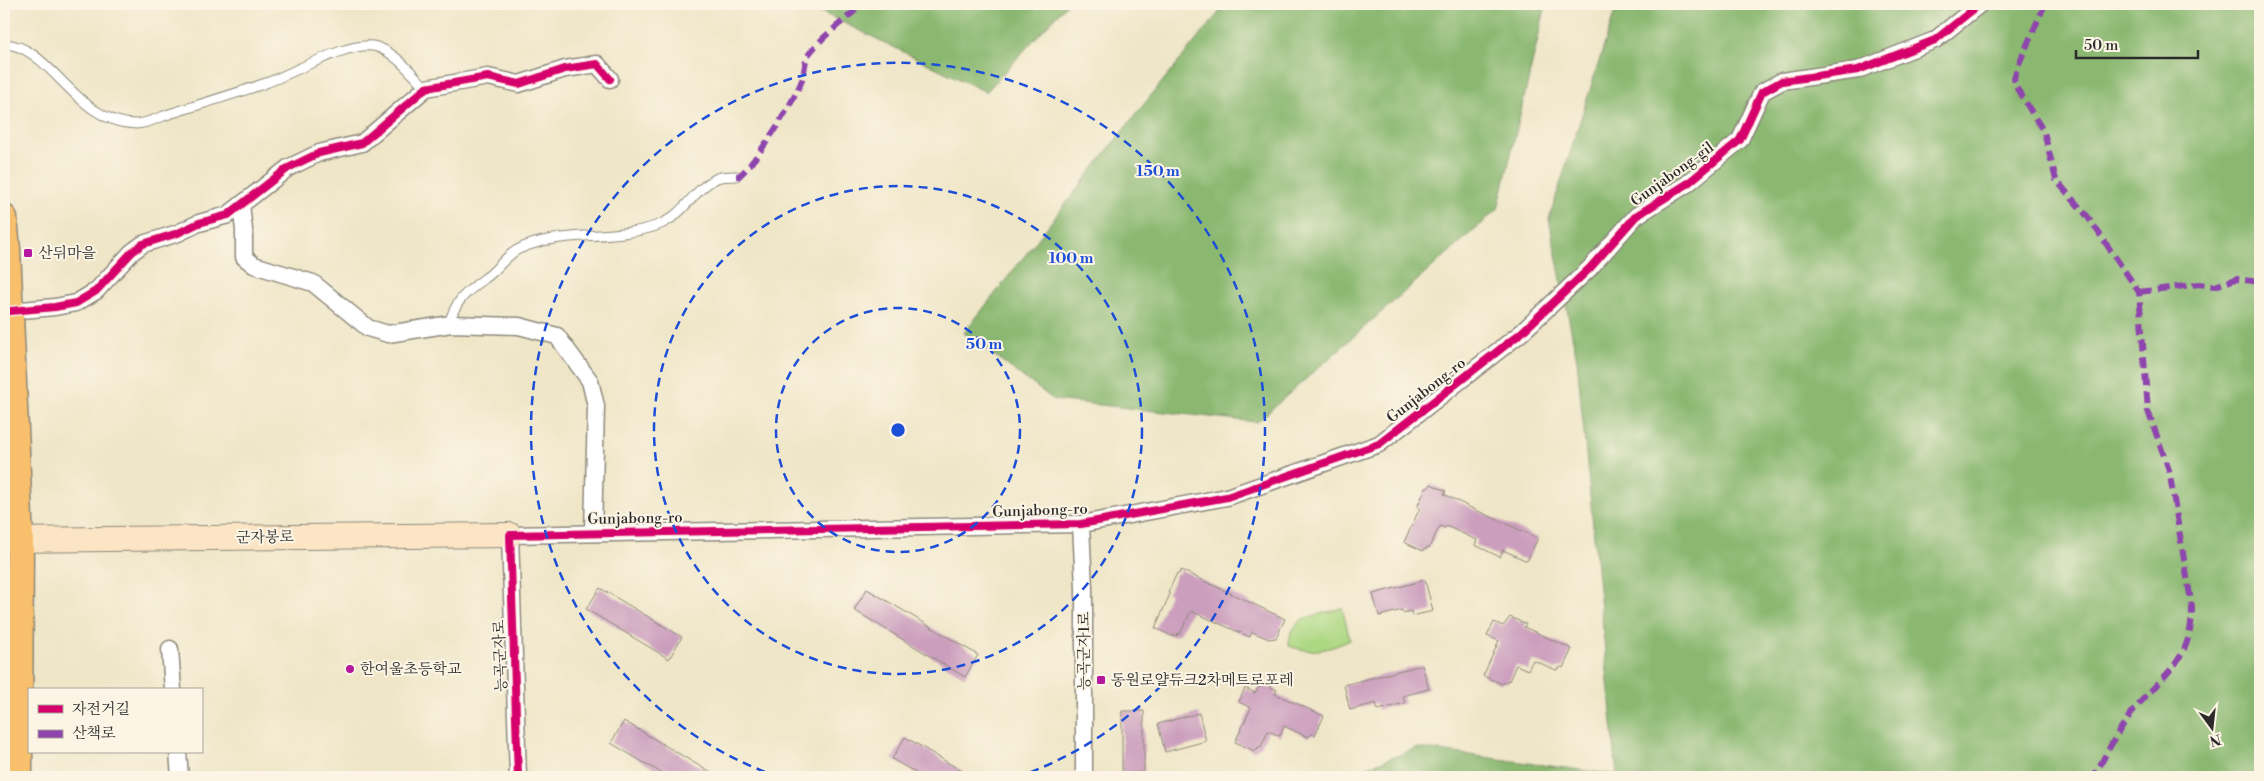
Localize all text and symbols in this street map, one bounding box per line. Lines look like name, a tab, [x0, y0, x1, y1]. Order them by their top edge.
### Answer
scale bar	[2076, 28, 2199, 60]
text: 50 m	[2084, 36, 2118, 55]
street label: Gunjabong-gil	[1627, 138, 1718, 211]
text: 150 m	[1136, 162, 1180, 181]
place label: 산뒤마을	[38, 244, 96, 263]
marker: 산뒤마을	[22, 247, 34, 259]
text: 100 m	[1049, 249, 1094, 268]
text: 50 m	[966, 335, 1002, 354]
street label: Gunjabong-ro	[1383, 354, 1470, 427]
centre of rings	[889, 421, 907, 439]
street label: Gunjabong-ro	[992, 499, 1088, 522]
street label: Gunjabong-ro	[587, 508, 683, 529]
street label: 군자봉로	[236, 527, 295, 548]
street label: 능곡군자1로	[1075, 611, 1094, 690]
street label: 능곡군자로	[490, 619, 511, 693]
place label: 한여울초등학교	[360, 660, 462, 679]
marker: 한여울초등학교	[344, 663, 356, 675]
place label: 동원로얄듀크2차메트로포레	[1111, 671, 1293, 690]
marker: 동원로얄듀크2차메트로포레	[1095, 674, 1107, 686]
legend	[28, 688, 202, 754]
text: 자전거길	[72, 700, 130, 719]
north arrow	[2186, 704, 2236, 754]
text: 산책로	[72, 724, 116, 743]
text: N	[2207, 729, 2223, 750]

